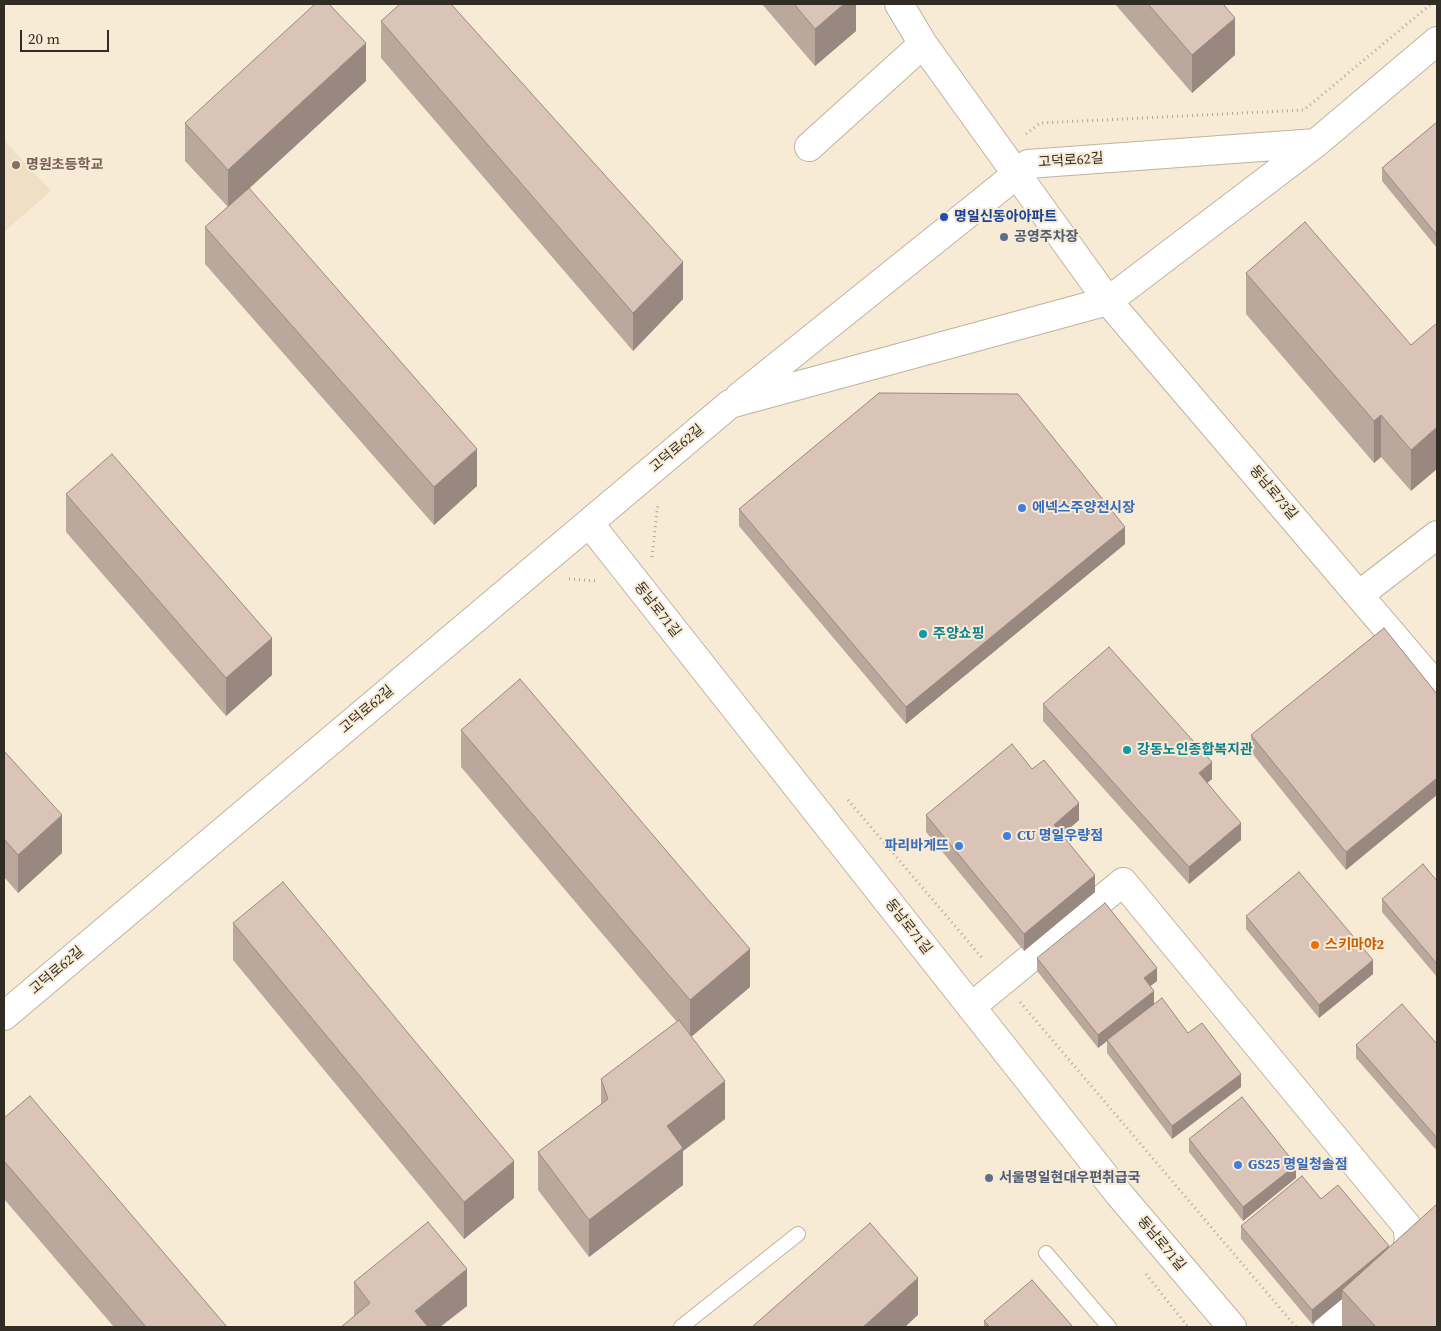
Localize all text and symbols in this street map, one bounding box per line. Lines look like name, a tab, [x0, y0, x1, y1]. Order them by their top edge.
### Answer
scale bar	[22, 20, 111, 52]
text: 20 m	[28, 28, 60, 49]
street label: 고덕로62길	[1038, 150, 1104, 172]
place label: 명원초등학교	[26, 157, 103, 173]
marker: 명원초등학교	[10, 159, 22, 171]
place label: 명일신동아아파트	[954, 209, 1057, 225]
marker: 명일신동아아파트	[938, 211, 950, 223]
place label: 공영주차장	[1014, 229, 1078, 245]
marker: 공영주차장	[998, 231, 1010, 243]
street label: 고덕로62길	[647, 422, 707, 476]
street label: 동남로73길	[1246, 463, 1300, 523]
place label: 에넥스주양전시장	[1032, 500, 1135, 516]
marker: 에넥스주양전시장	[1016, 502, 1028, 514]
street label: 동남로71길	[630, 579, 684, 641]
place label: 주양쇼핑	[933, 626, 985, 642]
marker: 주양쇼핑	[917, 628, 929, 640]
street label: 고덕로62길	[337, 683, 397, 737]
place label: 강동노인종합복지관	[1137, 742, 1253, 758]
marker: 강동노인종합복지관	[1121, 744, 1133, 756]
place label: CU 명일우량점	[1017, 828, 1103, 844]
marker: CU 명일우량점	[1001, 830, 1013, 842]
place label: 파리바게뜨	[885, 838, 949, 854]
marker: 파리바게뜨	[953, 840, 965, 852]
street label: 동남로71길	[881, 896, 935, 958]
place label: 스키마야2	[1325, 937, 1384, 953]
marker: 스키마야2	[1309, 939, 1321, 951]
street label: 고덕로62길	[27, 944, 87, 998]
place label: GS25 명일청솔점	[1248, 1157, 1348, 1173]
marker: GS25 명일청솔점	[1232, 1159, 1244, 1171]
place label: 서울명일현대우편취급국	[999, 1170, 1141, 1186]
marker: 서울명일현대우편취급국	[983, 1172, 995, 1184]
street label: 동남로71길	[1134, 1214, 1188, 1274]

